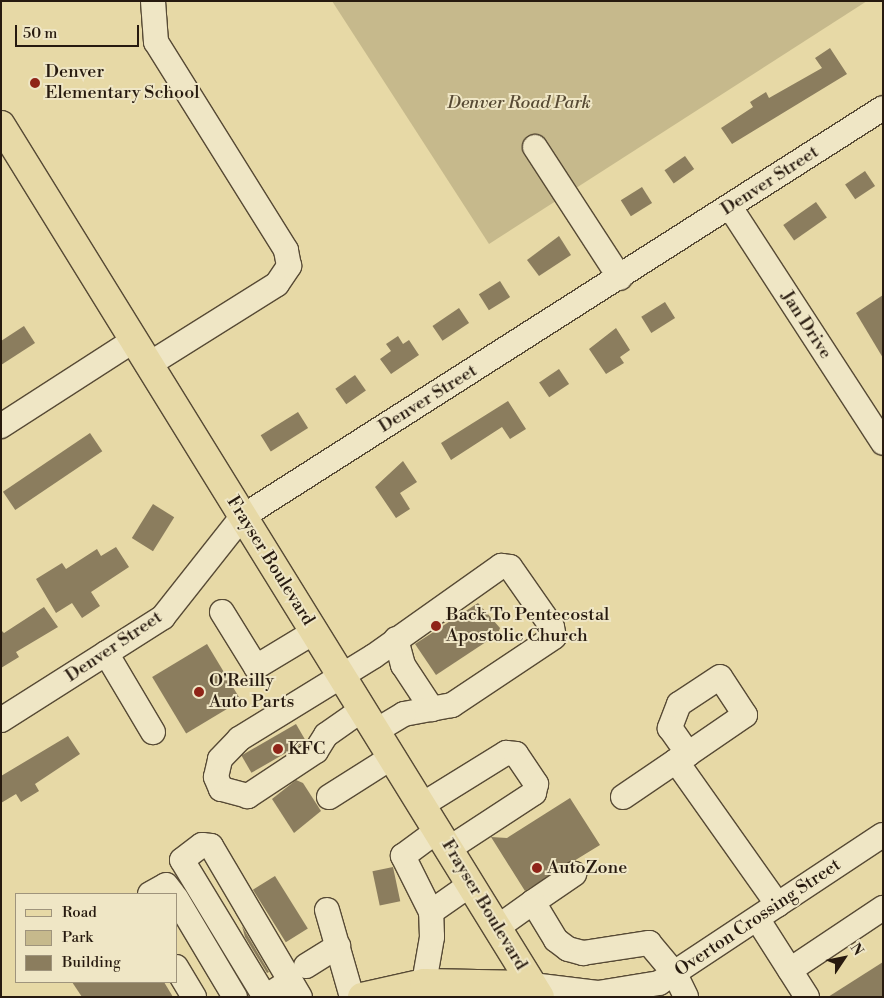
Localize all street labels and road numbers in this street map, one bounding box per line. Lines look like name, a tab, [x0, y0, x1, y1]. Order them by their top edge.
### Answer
street label: Denver Street	[717, 141, 823, 221]
street label: Jan Drive	[776, 287, 836, 363]
street label: Denver Street	[375, 360, 481, 438]
street label: Frayser Boulevard	[221, 492, 319, 630]
street label: Denver Street	[62, 607, 166, 687]
street label: Frayser Boulevard	[436, 836, 532, 974]
street label: Overton Crossing Street	[671, 854, 845, 982]

